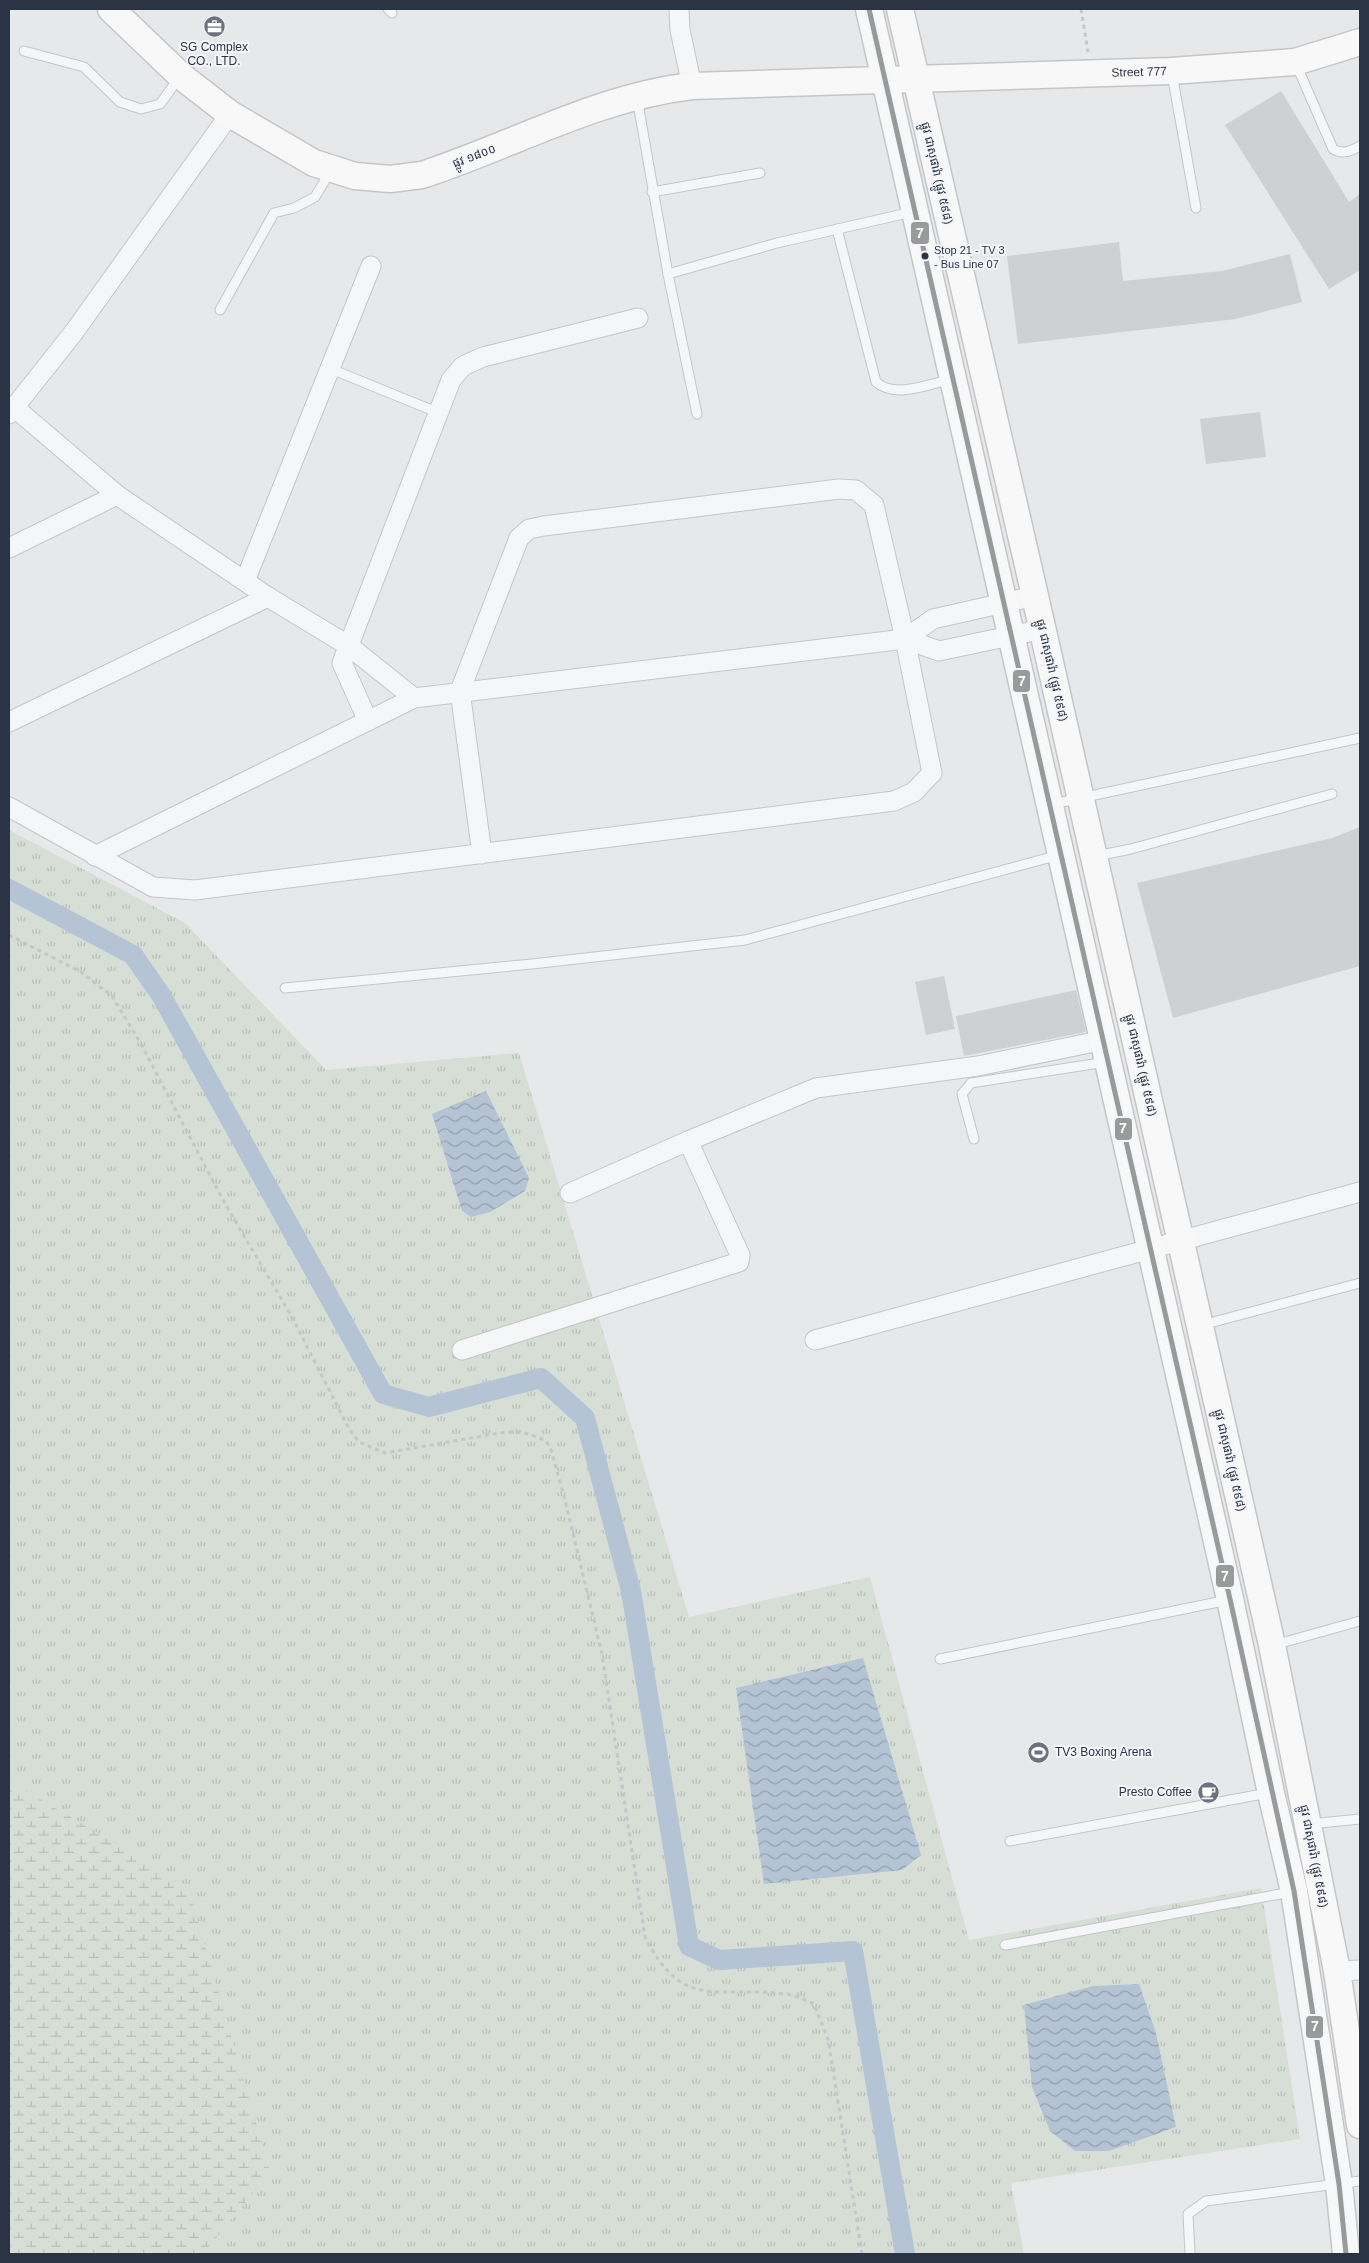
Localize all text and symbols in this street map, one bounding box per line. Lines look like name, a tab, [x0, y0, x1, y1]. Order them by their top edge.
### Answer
office icon: SG Complex CO., LTD.	[202, 14, 226, 38]
place label: SG Complex CO., LTD.	[180, 40, 248, 68]
street label: Street 777	[1111, 64, 1167, 80]
street label: ផ្លូវ ជាសុផារ៉ា (ផ្លូវ ៥៩៨)	[915, 120, 956, 226]
street label: ផ្លូវ ១៨០០	[450, 141, 499, 174]
line badge: 7	[910, 221, 930, 245]
text: 7	[916, 225, 924, 241]
place label: Stop 21 - TV 3 - Bus Line 07	[934, 244, 1005, 270]
marker: Stop 21 - TV 3 - Bus Line 07	[920, 251, 930, 261]
street label: ផ្លូវ ជាសុផារ៉ា (ផ្លូវ ៥៩៨)	[1030, 617, 1071, 723]
line badge: 7	[1012, 669, 1031, 693]
text: 7	[1018, 673, 1026, 689]
street label: ផ្លូវ ជាសុផារ៉ា (ផ្លូវ ៥៩៨)	[1119, 1012, 1160, 1118]
line badge: 7	[1114, 1117, 1133, 1141]
text: 7	[1119, 1120, 1127, 1136]
street label: ផ្លូវ ជាសុផារ៉ា (ផ្លូវ ៥៩៨)	[1208, 1407, 1249, 1513]
line badge: 7	[1215, 1564, 1235, 1588]
text: 7	[1221, 1568, 1229, 1584]
sports icon: TV3 Boxing Arena	[1027, 1740, 1051, 1764]
place label: TV3 Boxing Arena	[1055, 1745, 1152, 1759]
cafe icon: Presto Coffee	[1196, 1780, 1220, 1804]
place label: Presto Coffee	[1119, 1785, 1192, 1799]
street label: ផ្លូវ ជាសុផារ៉ា (ផ្លូវ ៥៩៨)	[1294, 1803, 1331, 1909]
line badge: 7	[1305, 2015, 1324, 2039]
text: 7	[1311, 2018, 1319, 2034]

